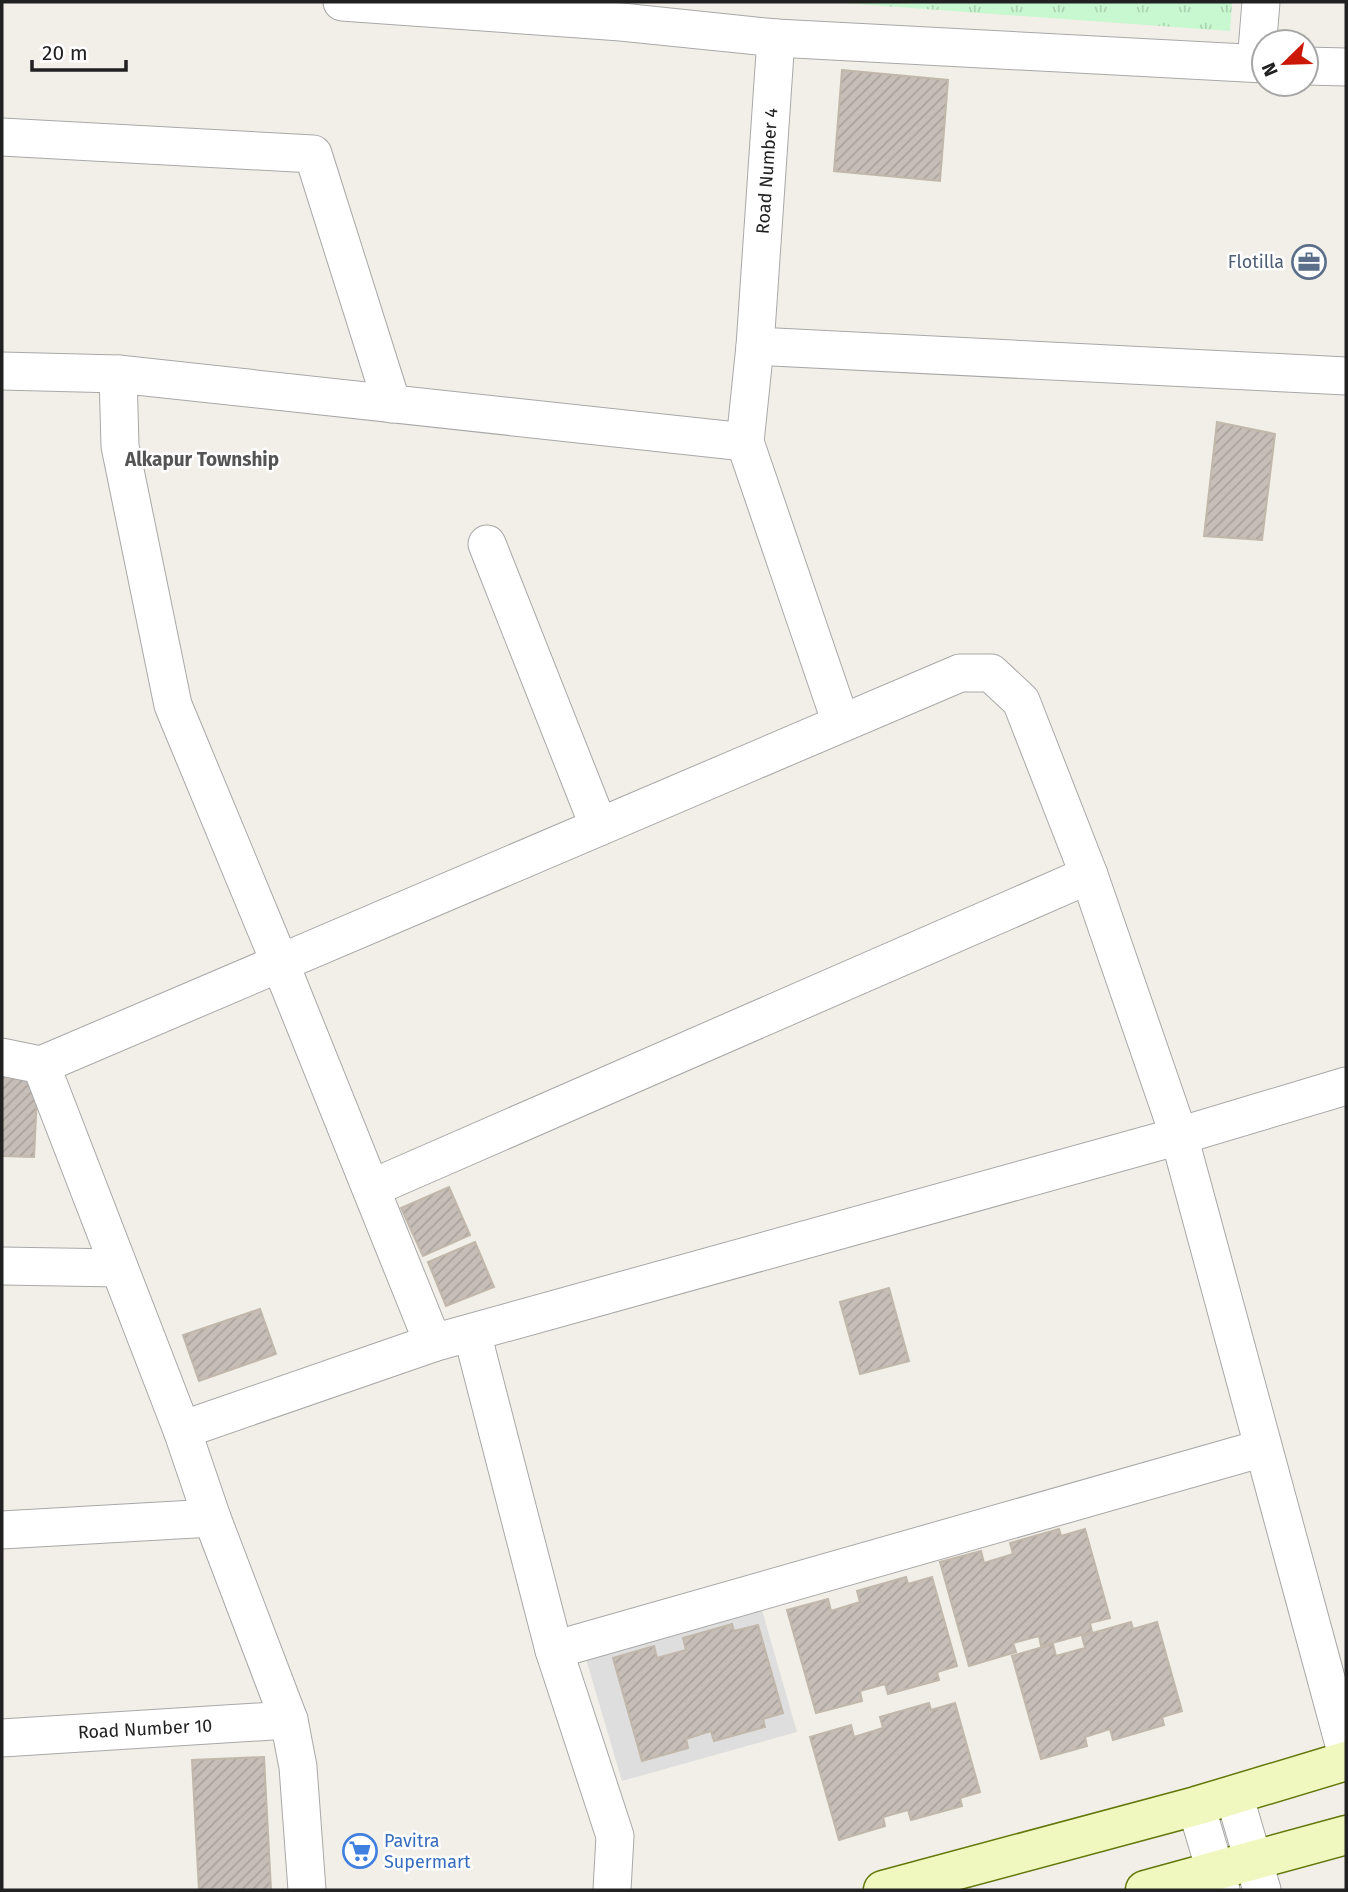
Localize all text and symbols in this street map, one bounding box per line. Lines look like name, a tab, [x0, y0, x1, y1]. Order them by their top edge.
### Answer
scale bar	[32, 28, 126, 72]
north arrow	[1250, 28, 1320, 98]
text: 20 m	[42, 40, 88, 66]
text: N	[1257, 59, 1283, 80]
street label: Road Number 4	[752, 107, 782, 235]
office icon: Flotilla	[1290, 243, 1328, 281]
place label: Flotilla	[1228, 251, 1284, 273]
district label: Alkapur Township	[124, 448, 279, 471]
street label: Road Number 10	[77, 1714, 213, 1744]
place label: Pavitra Supermart	[384, 1830, 471, 1873]
supermarket icon: Pavitra Supermart	[341, 1832, 379, 1870]

